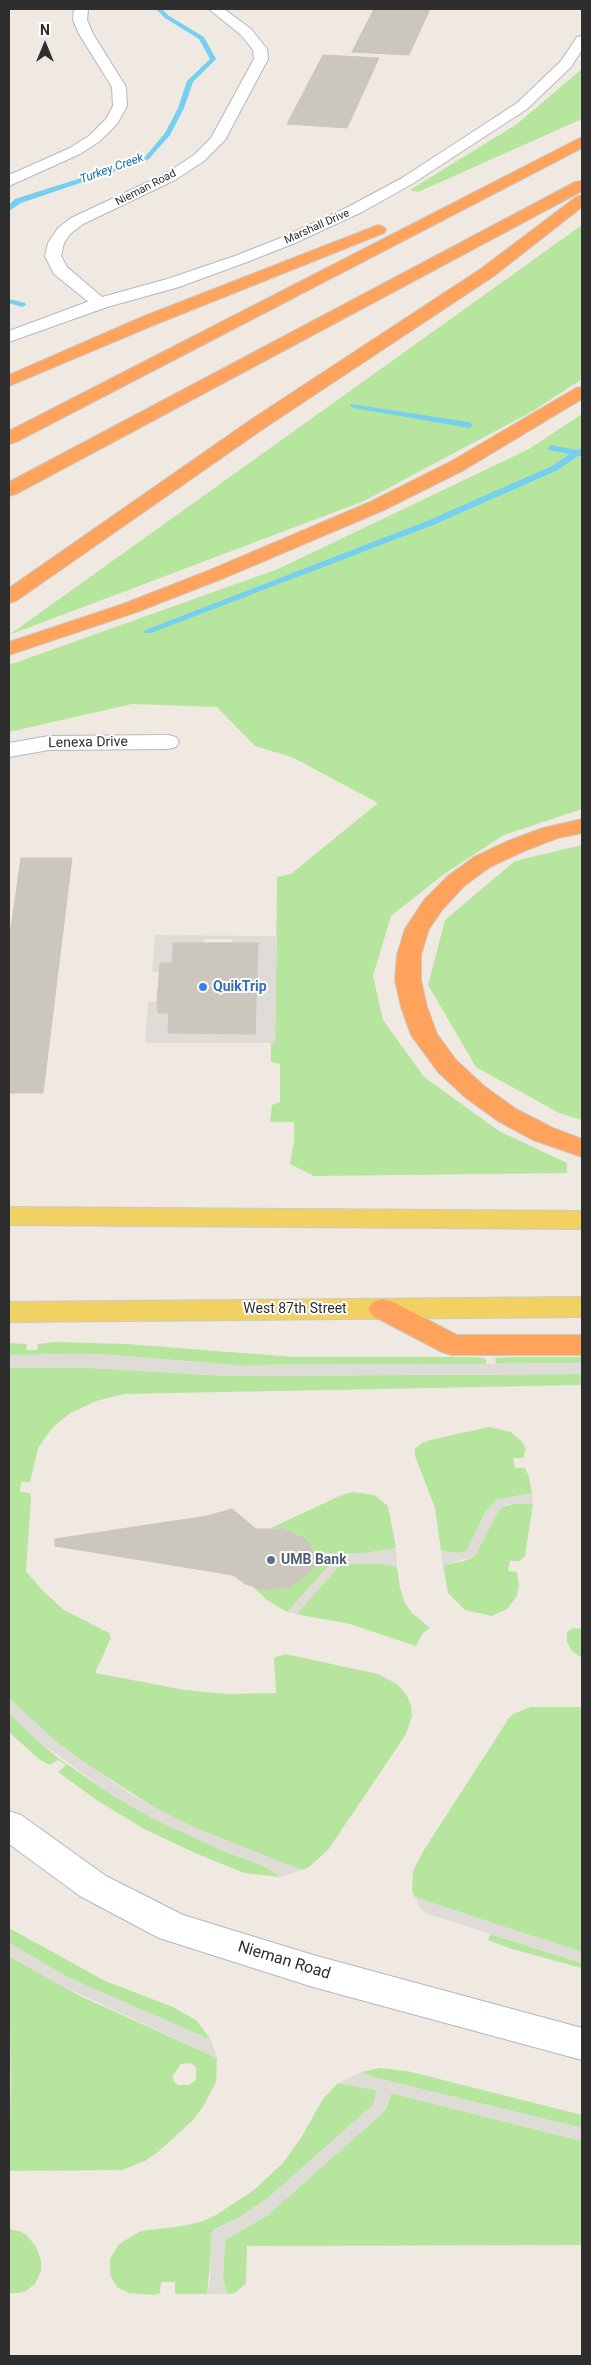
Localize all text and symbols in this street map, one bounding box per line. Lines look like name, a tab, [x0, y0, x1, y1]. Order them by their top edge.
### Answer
north arrow	[20, 20, 70, 70]
text: N	[40, 22, 50, 38]
water label: Turkey Creek	[78, 151, 146, 187]
street label: Nieman Road	[114, 167, 178, 209]
street label: Marshall Drive	[282, 207, 352, 247]
street label: Lenexa Drive	[48, 734, 128, 752]
place label: QuikTrip	[213, 979, 267, 995]
marker: QuikTrip	[197, 981, 209, 993]
street label: West 87th Street	[243, 1301, 347, 1317]
place label: UMB Bank	[281, 1552, 347, 1568]
marker: UMB Bank	[265, 1554, 277, 1566]
street label: Nieman Road	[235, 1938, 333, 1984]

